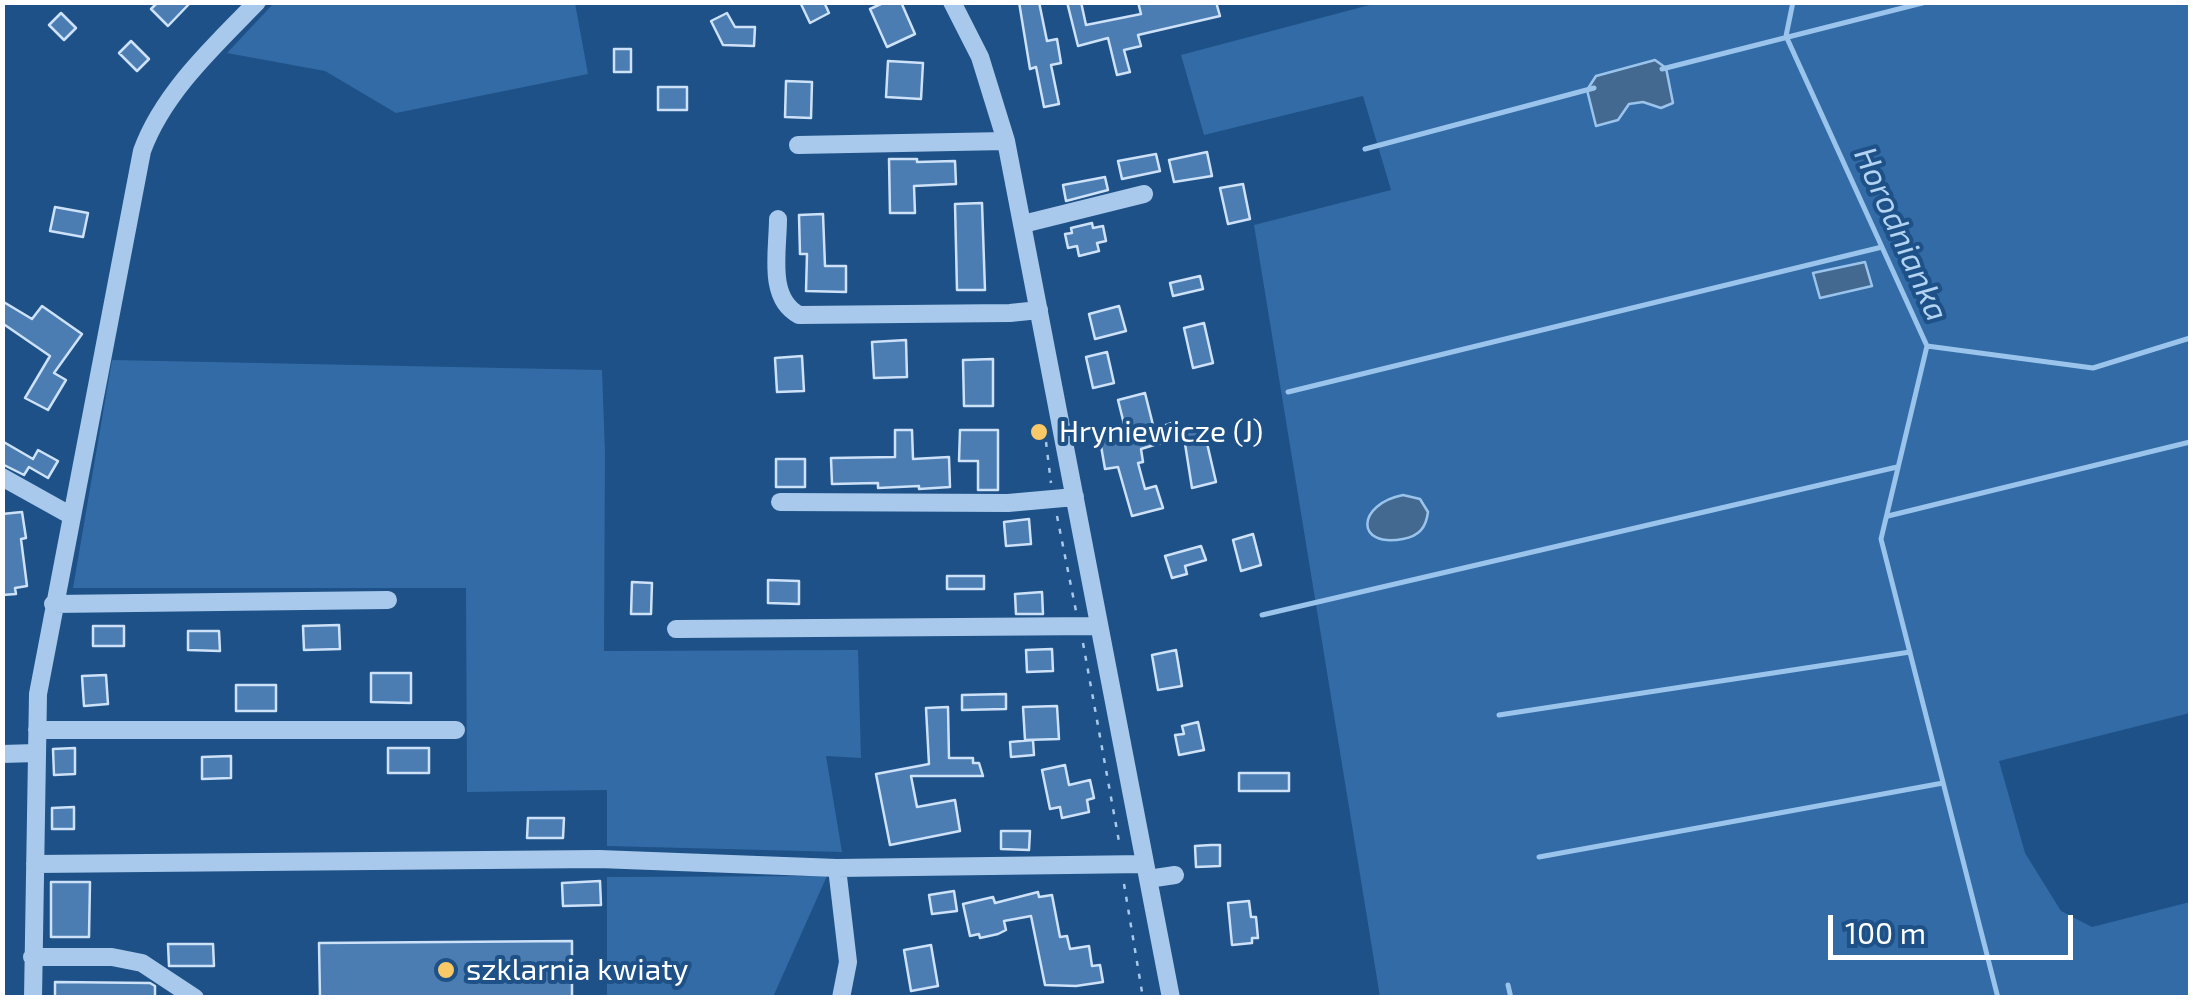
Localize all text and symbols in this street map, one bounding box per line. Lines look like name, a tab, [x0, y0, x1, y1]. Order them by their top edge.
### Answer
water label: Horodnianka	[1846, 141, 1956, 327]
place label: Hryniewicze (J)	[1059, 414, 1263, 450]
marker: Hryniewicze (J)	[1028, 421, 1050, 443]
scale bar	[1833, 895, 2078, 957]
text: 100 m	[1845, 914, 1926, 950]
place label: szklarnia kwiaty	[466, 952, 688, 988]
marker: szklarnia kwiaty	[435, 959, 457, 981]

